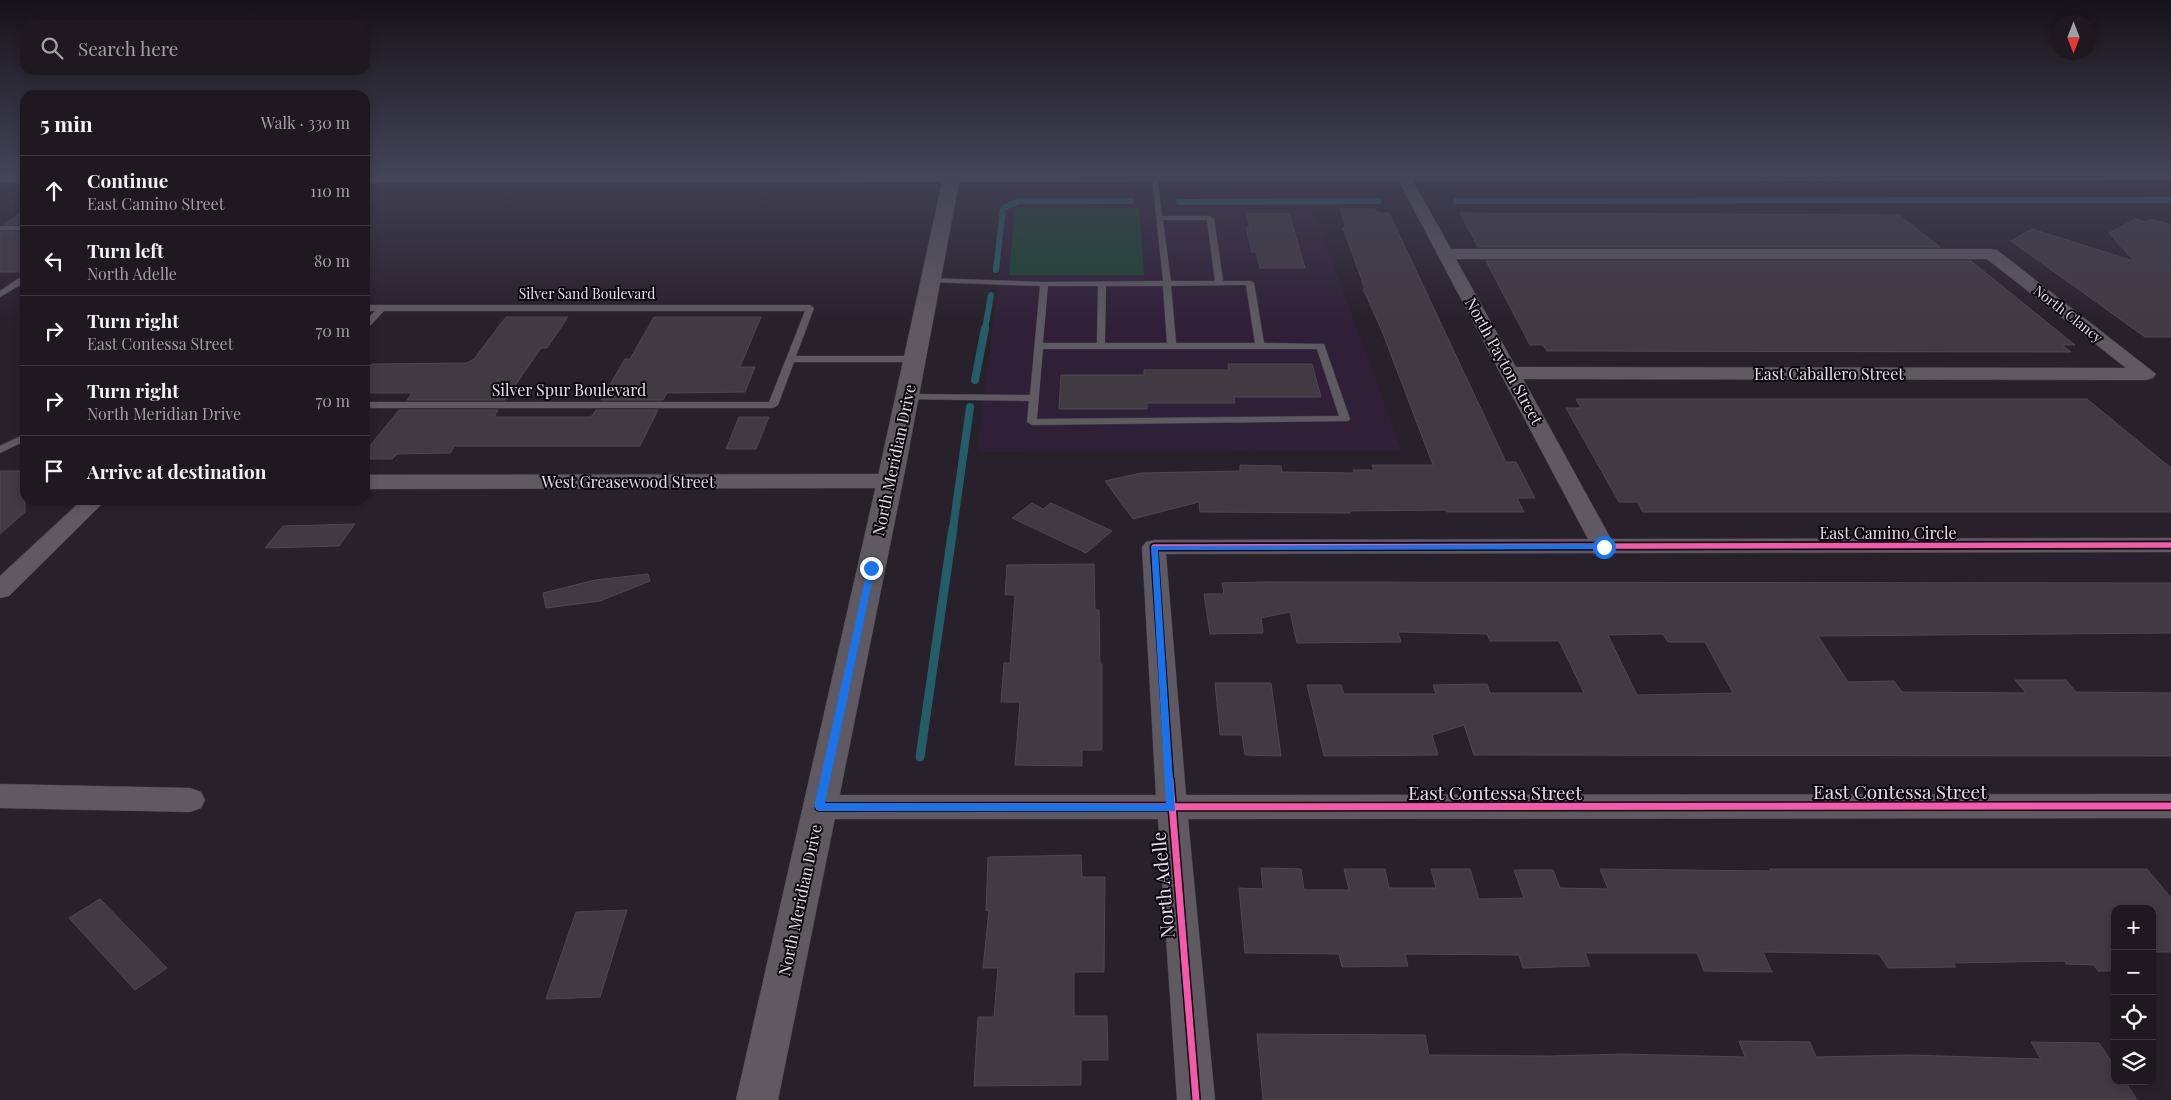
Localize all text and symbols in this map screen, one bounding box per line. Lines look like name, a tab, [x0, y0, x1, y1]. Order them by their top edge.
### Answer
north arrow	[2051, 15, 2096, 60]
search box	[20, 20, 370, 75]
icon: search	[38, 34, 66, 62]
text: Search here	[78, 35, 178, 61]
text: 5 min	[40, 109, 93, 137]
text: Walk · 330 m	[261, 112, 350, 133]
text: Continue	[87, 167, 168, 193]
icon: ahead	[40, 177, 68, 205]
text: 110 m	[310, 180, 350, 201]
text: East Camino Street	[87, 193, 224, 214]
text: Turn left	[87, 237, 164, 263]
icon: left	[40, 247, 68, 275]
text: 80 m	[314, 250, 350, 271]
text: North Adelle	[87, 263, 177, 284]
street label: North Clancy	[2030, 281, 2107, 347]
street label: Silver Sand Boulevard	[519, 284, 655, 303]
street label: North Payton Street	[1461, 294, 1548, 428]
text: Turn right	[87, 307, 179, 333]
icon: right	[40, 317, 68, 345]
text: 70 m	[316, 320, 350, 341]
text: East Contessa Street	[87, 333, 233, 354]
street label: East Caballero Street	[1754, 363, 1904, 384]
text: Turn right	[87, 377, 179, 403]
street label: Silver Spur Boulevard	[492, 379, 646, 400]
street label: North Meridian Drive	[867, 382, 920, 537]
icon: right	[40, 387, 68, 415]
text: 70 m	[316, 390, 350, 411]
text: North Meridian Drive	[87, 403, 241, 424]
icon: arrive	[40, 457, 68, 485]
text: Arrive at destination	[87, 458, 267, 484]
street label: West Greasewood Street	[540, 471, 715, 492]
street label: East Camino Circle	[1819, 522, 1957, 543]
route start	[1593, 536, 1616, 559]
route end	[860, 557, 883, 580]
street label: East Contessa Street	[1813, 778, 1987, 804]
street label: East Contessa Street	[1408, 779, 1582, 805]
street label: North Meridian Drive	[773, 822, 826, 977]
street label: North Adelle	[1144, 831, 1180, 939]
map controls	[2111, 905, 2156, 1085]
button: +	[2111, 905, 2156, 950]
button: −	[2111, 950, 2156, 995]
button: locate	[2111, 995, 2156, 1040]
button: layers	[2111, 1040, 2156, 1085]

